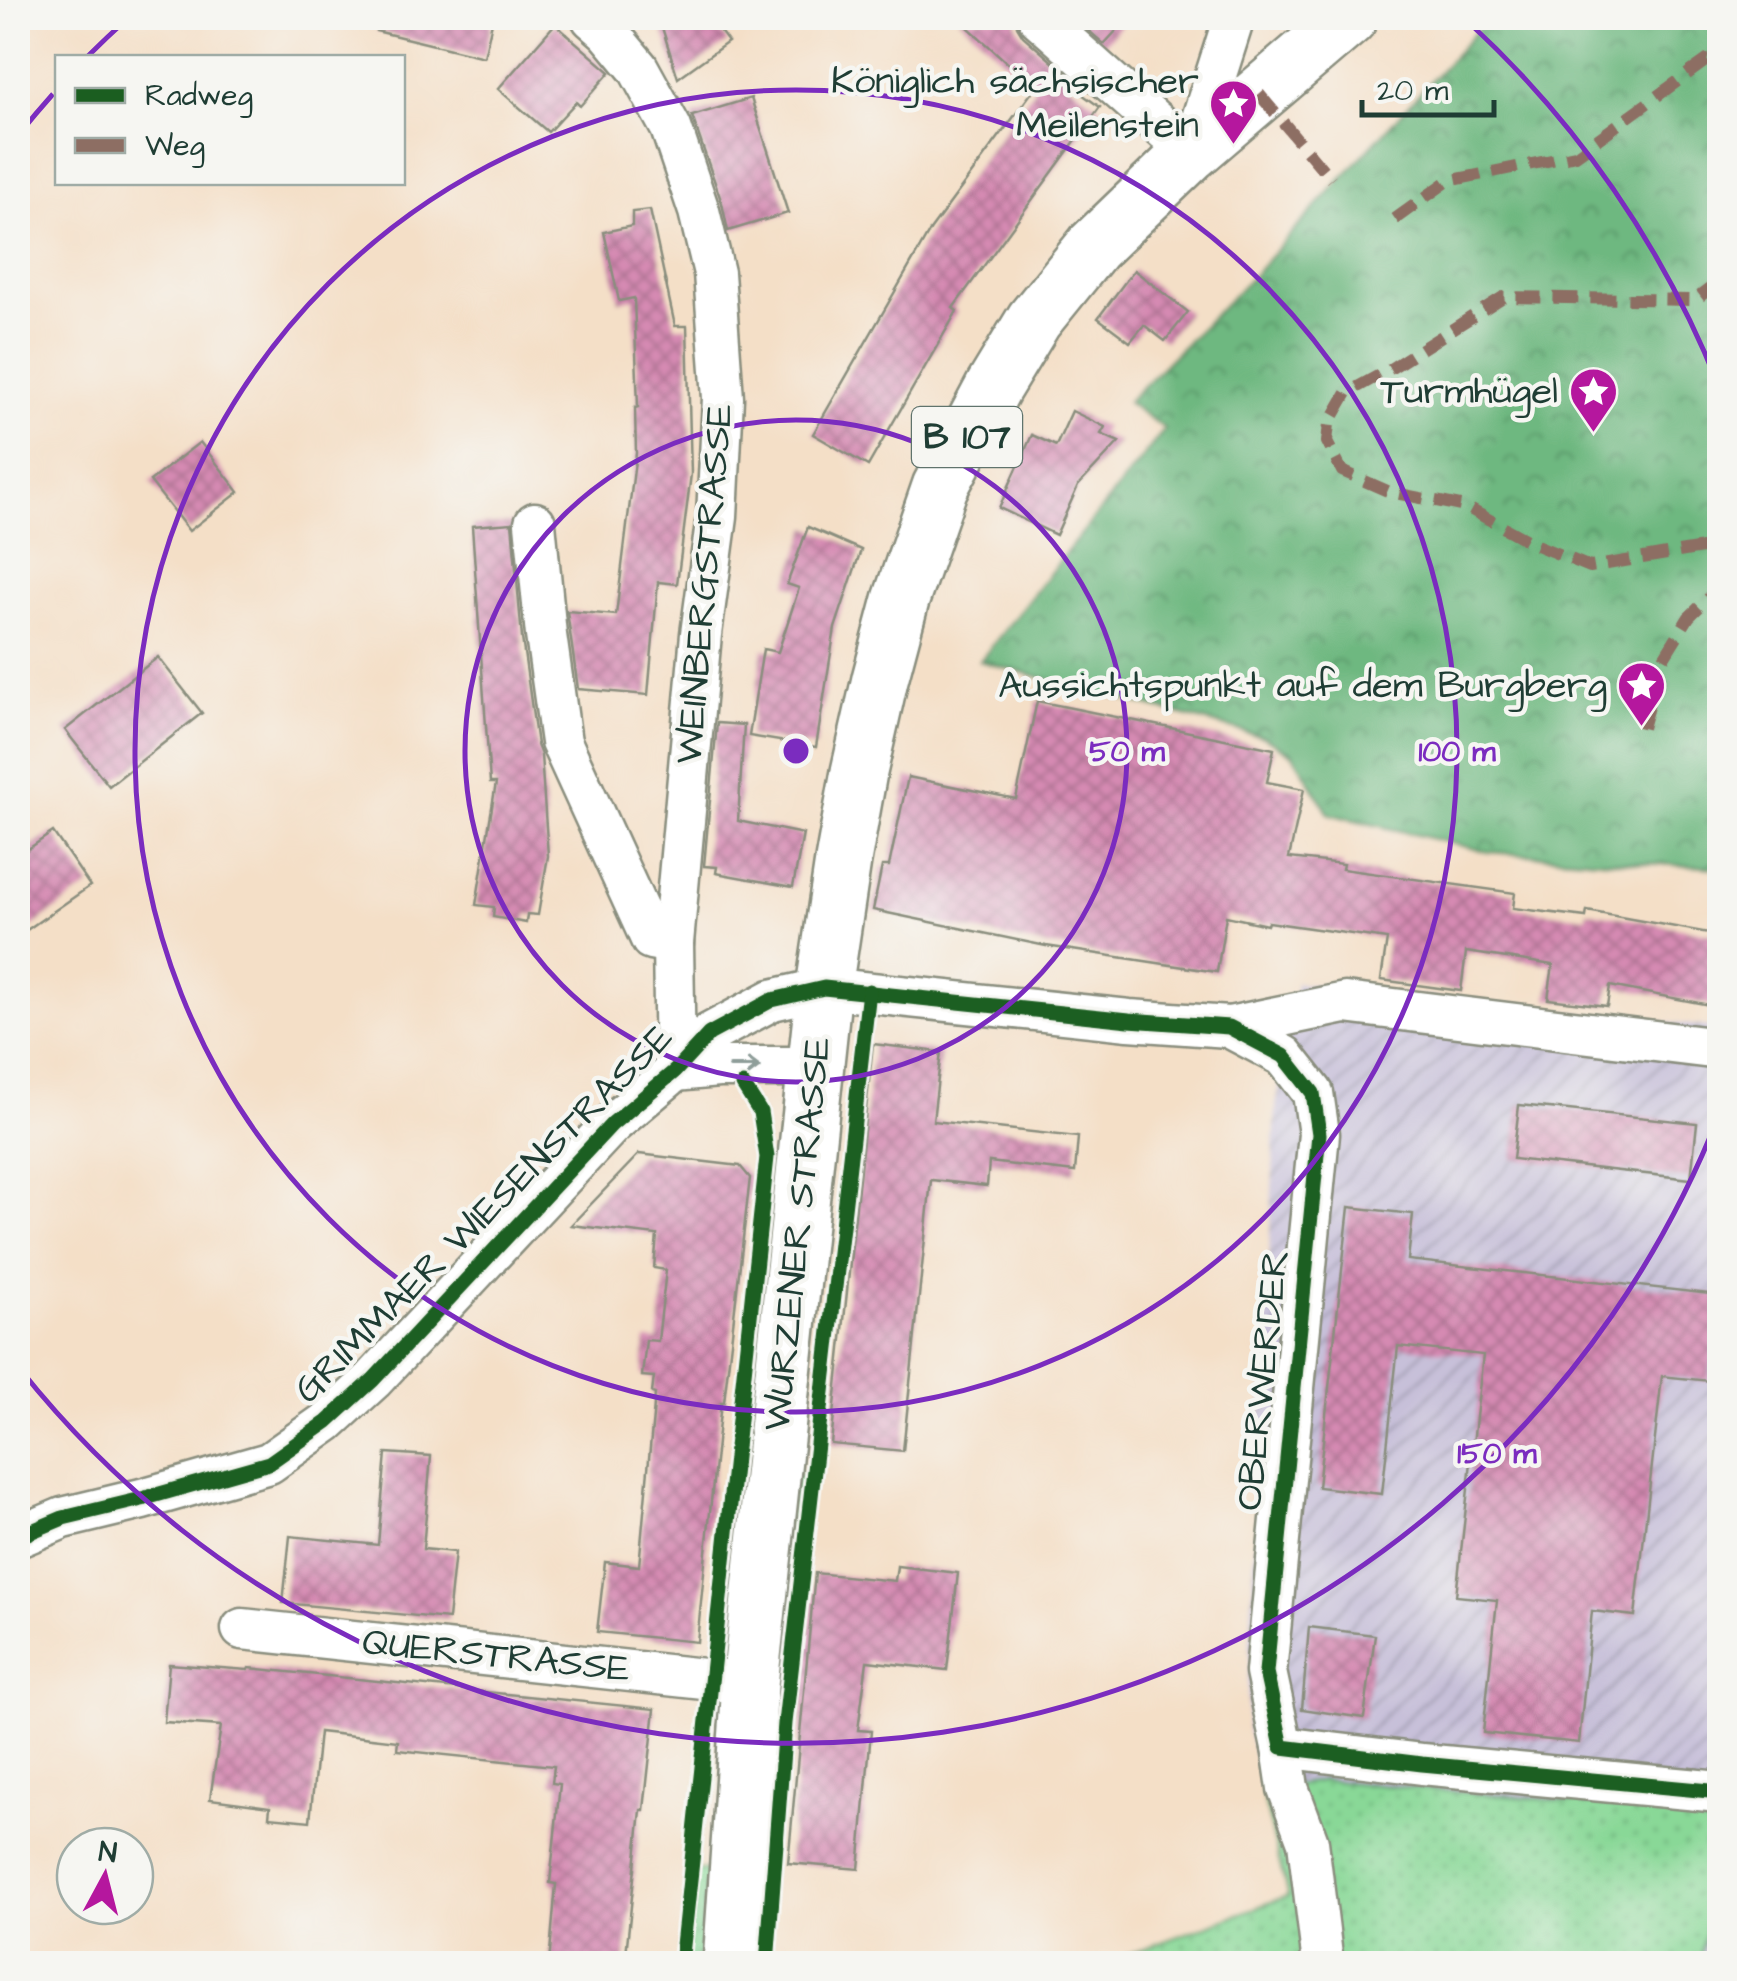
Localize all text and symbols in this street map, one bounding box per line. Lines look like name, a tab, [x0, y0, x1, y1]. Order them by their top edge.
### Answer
legend	[55, 55, 405, 185]
scale bar	[1362, 55, 1494, 117]
place label: Königlich sächsischer Meilenstein	[831, 56, 1199, 152]
text: 20 m	[1377, 70, 1449, 112]
text: Radweg	[145, 75, 253, 118]
place icon: Königlich sächsischer Meilenstein	[1208, 78, 1260, 146]
text: Weg	[145, 125, 205, 168]
place label: Turmhügel	[1380, 366, 1558, 418]
place icon: Turmhügel	[1567, 366, 1619, 434]
street label: WEINBERGSTRASSE	[663, 402, 747, 766]
road number: B 107	[912, 407, 1022, 467]
place label: Aussichtspunkt auf dem Burgberg	[998, 660, 1607, 712]
place icon: Aussichtspunkt auf dem Burgberg	[1616, 660, 1668, 728]
text: 50 m	[1089, 731, 1165, 773]
text: 100 m	[1418, 731, 1496, 773]
centre of rings	[778, 733, 814, 769]
street label: GRIMMAER WIESENSTRASSE	[283, 1013, 685, 1415]
street label: WURZENER STRASSE	[751, 1034, 845, 1434]
one-way arrow	[728, 1058, 761, 1076]
street label: OBERWERDER	[1223, 1247, 1303, 1513]
text: 150 m	[1457, 1433, 1537, 1475]
street label: QUERSTRASSE	[360, 1616, 632, 1696]
north arrow	[55, 1826, 155, 1926]
text: N	[97, 1832, 119, 1873]

